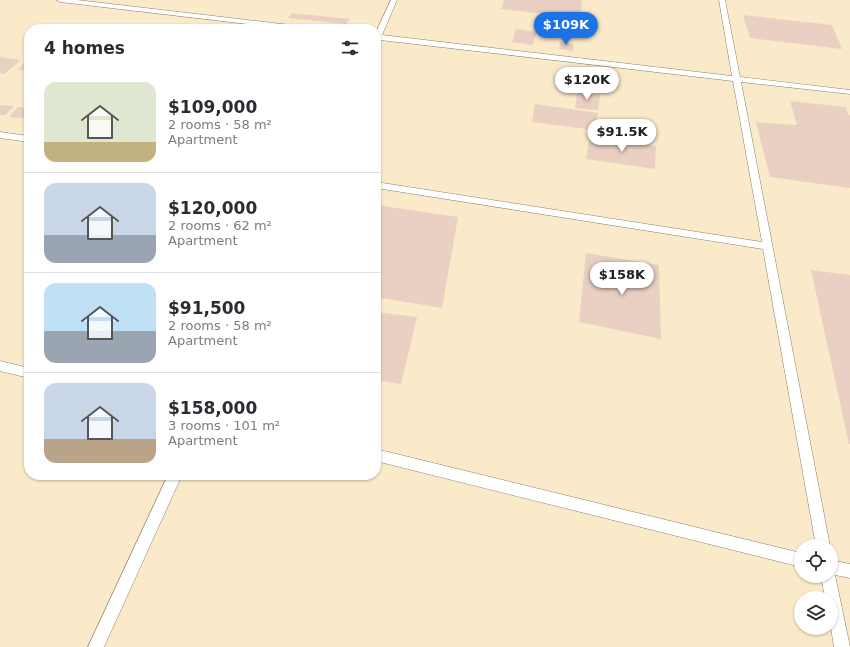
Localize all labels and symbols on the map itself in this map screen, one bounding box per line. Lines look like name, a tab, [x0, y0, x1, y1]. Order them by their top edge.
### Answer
pin: $109K	[538, 12, 594, 46]
pin: $120K	[559, 67, 615, 101]
pin: $91.5K	[589, 119, 655, 153]
pin: $158K	[594, 262, 650, 296]

